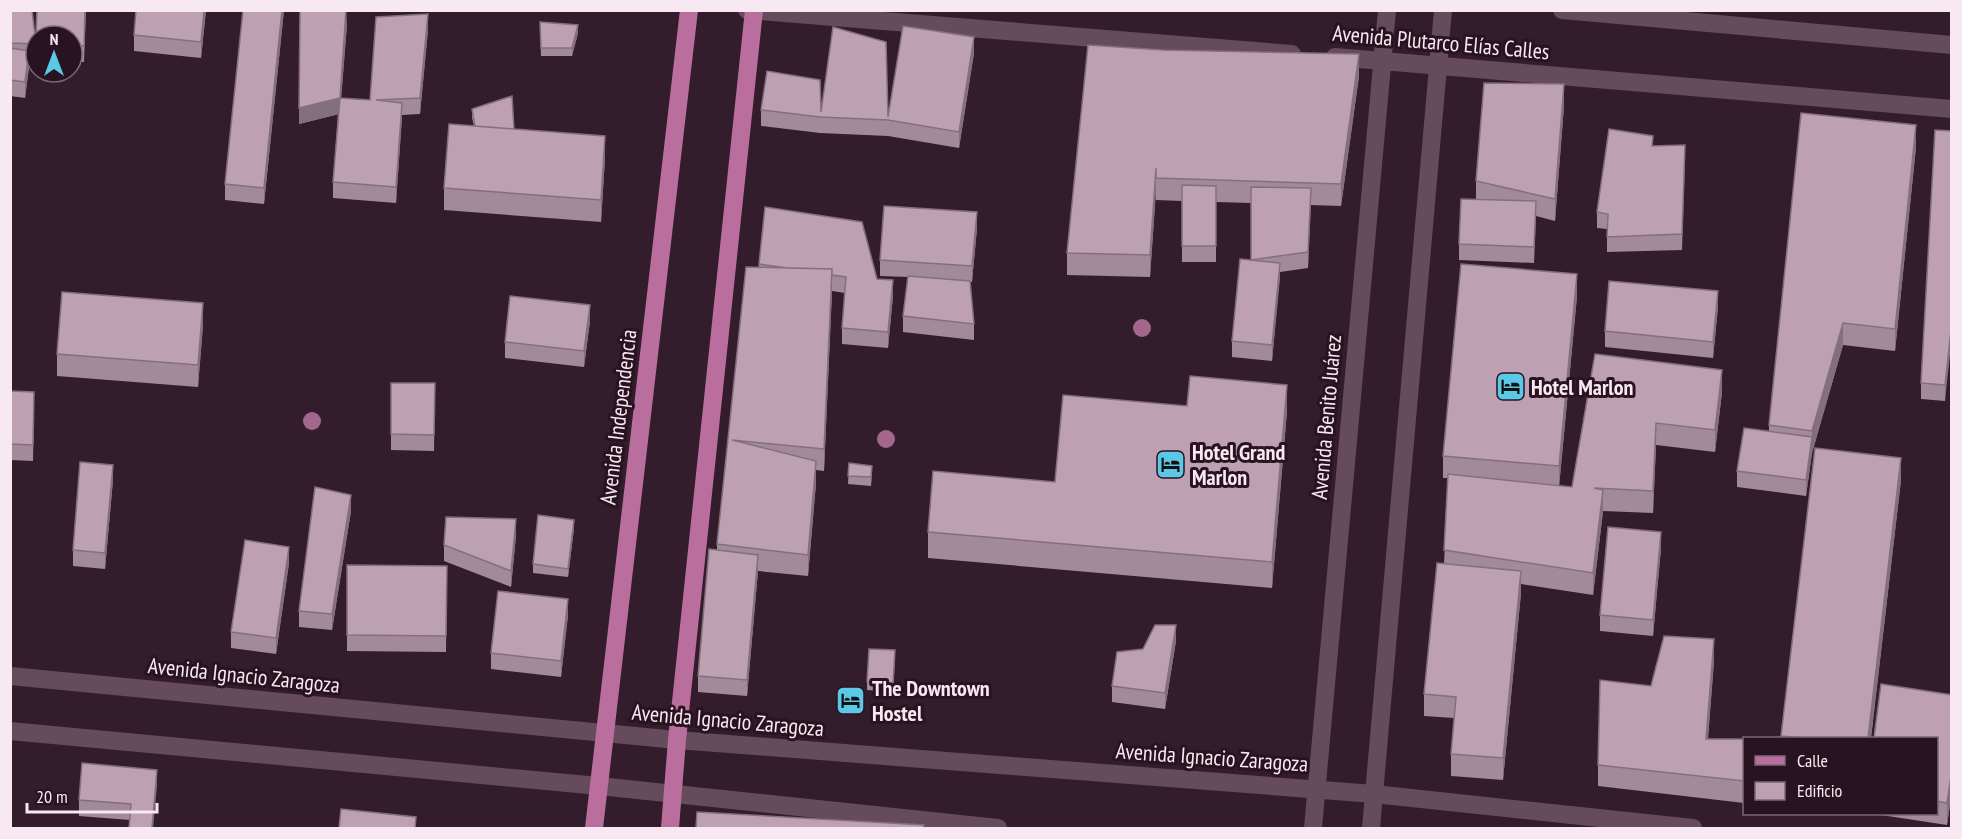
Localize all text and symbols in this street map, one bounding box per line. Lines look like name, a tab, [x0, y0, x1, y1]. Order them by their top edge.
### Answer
street label: Avenida Plutarco Elías Calles	[1331, 19, 1551, 65]
north arrow	[24, 24, 84, 84]
text: N	[50, 29, 58, 49]
street label: Avenida Independencia	[593, 328, 643, 506]
street label: Avenida Benito Juárez	[1305, 333, 1347, 501]
hotel icon: Hotel Marlon	[1494, 371, 1526, 403]
place label: Hotel Marlon	[1531, 373, 1633, 401]
place label: Hotel Grand Marlon	[1192, 438, 1285, 491]
hotel icon: Hotel Grand Marlon	[1155, 449, 1187, 481]
street label: Avenida Ignacio Zaragoza	[147, 651, 341, 699]
place label: The Downtown Hostel	[872, 674, 990, 727]
hotel icon: The Downtown Hostel	[835, 685, 867, 717]
street label: Avenida Ignacio Zaragoza	[631, 698, 825, 742]
street label: Avenida Ignacio Zaragoza	[1115, 736, 1309, 778]
legend	[1743, 737, 1938, 815]
text: Calle	[1797, 749, 1828, 772]
scale bar	[27, 776, 158, 814]
text: Edificio	[1797, 779, 1843, 802]
text: 20 m	[36, 785, 68, 808]

